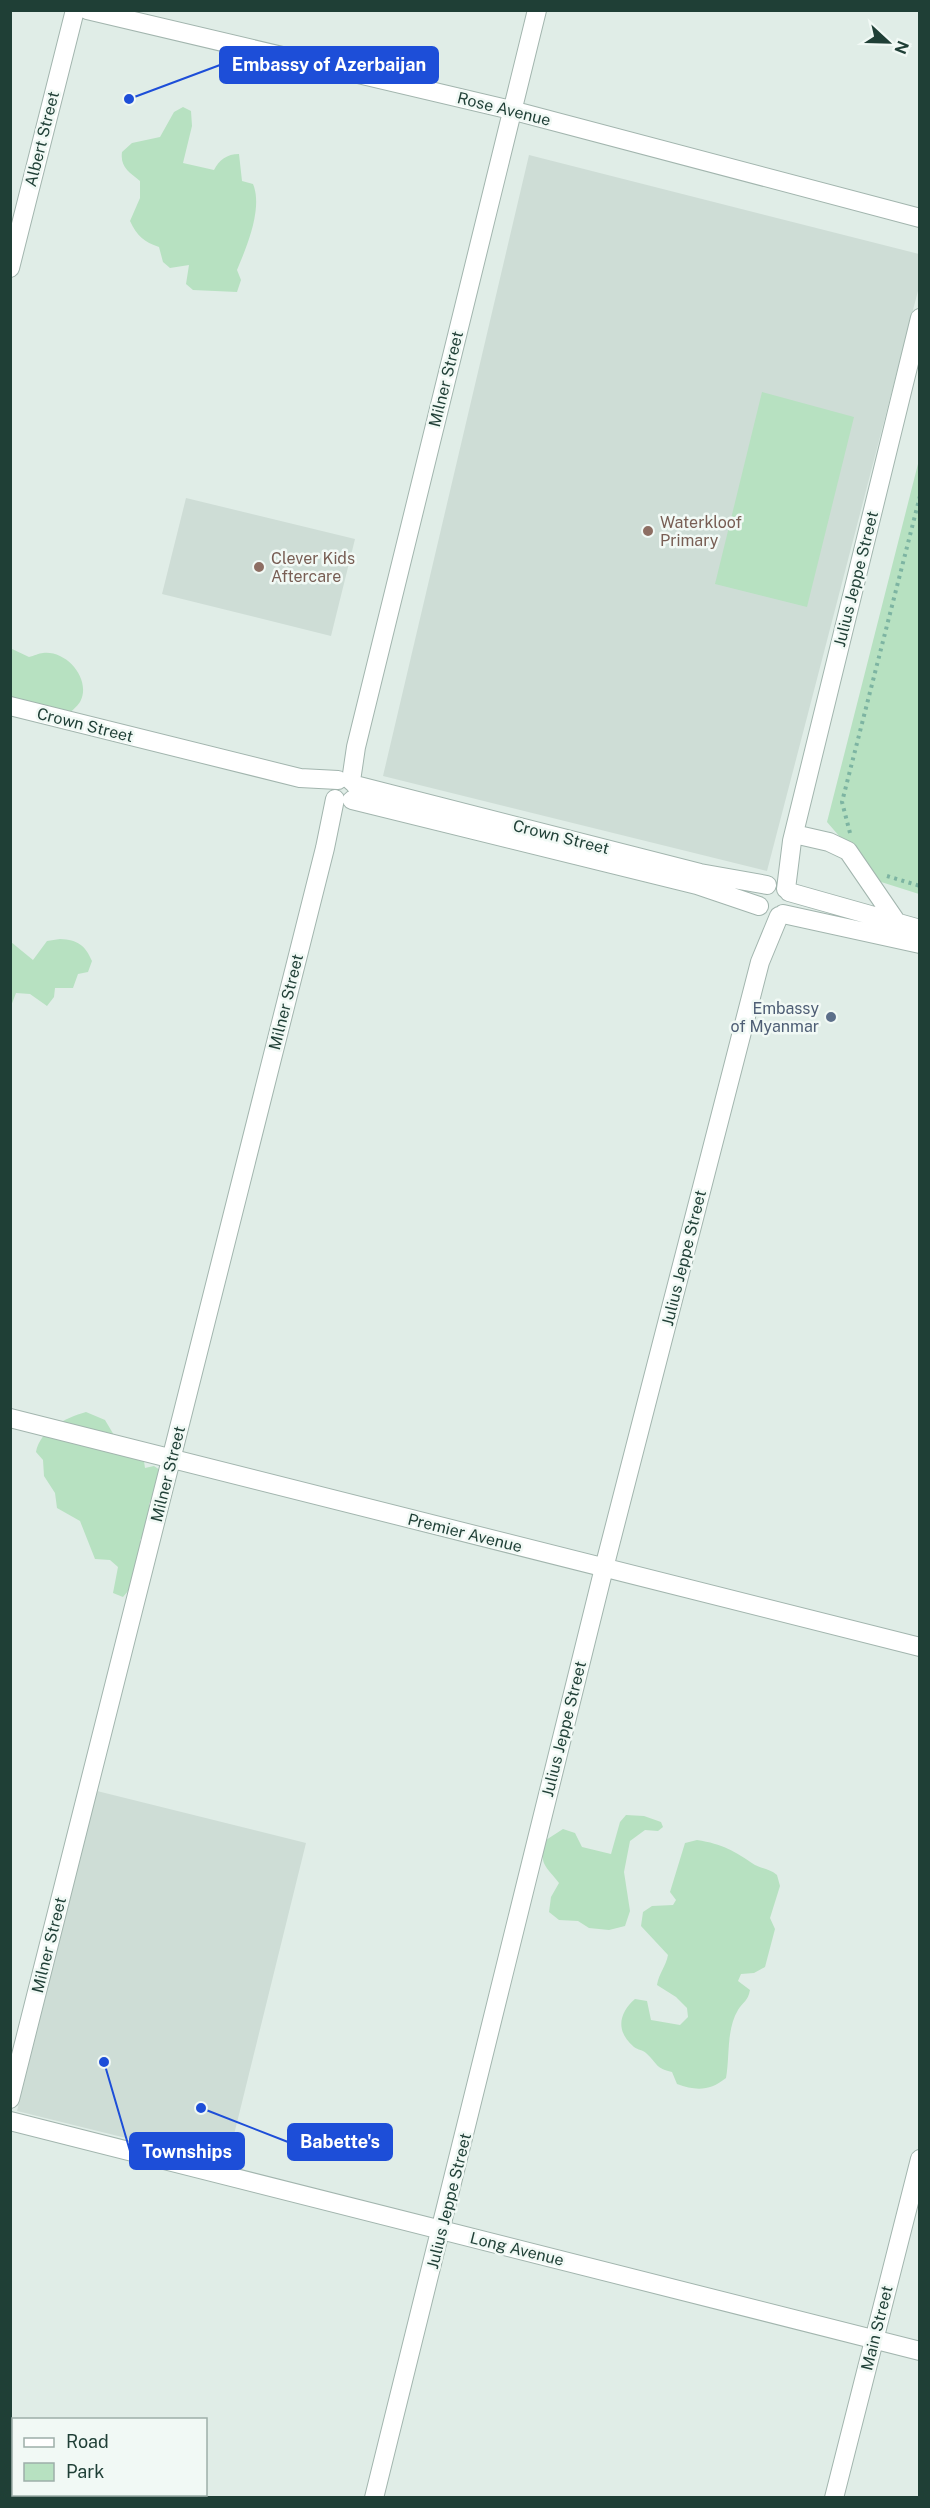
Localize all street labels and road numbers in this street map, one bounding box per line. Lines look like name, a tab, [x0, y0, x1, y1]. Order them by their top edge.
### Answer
street label: Rose Avenue	[455, 88, 553, 130]
street label: Albert Street	[21, 89, 63, 189]
street label: Milner Street	[425, 329, 467, 429]
street label: Julius Jeppe Street	[830, 509, 882, 649]
street label: Crown Street	[35, 704, 135, 746]
street label: Crown Street	[511, 816, 611, 858]
street label: Milner Street	[265, 952, 307, 1052]
street label: Julius Jeppe Street	[658, 1188, 710, 1328]
street label: Milner Street	[147, 1424, 189, 1524]
street label: Premier Avenue	[406, 1510, 524, 1556]
street label: Julius Jeppe Street	[538, 1659, 590, 1799]
street label: Milner Street	[28, 1895, 70, 1995]
street label: Julius Jeppe Street	[423, 2131, 475, 2271]
street label: Long Avenue	[468, 2228, 566, 2270]
street label: Main Street	[857, 2284, 897, 2372]

